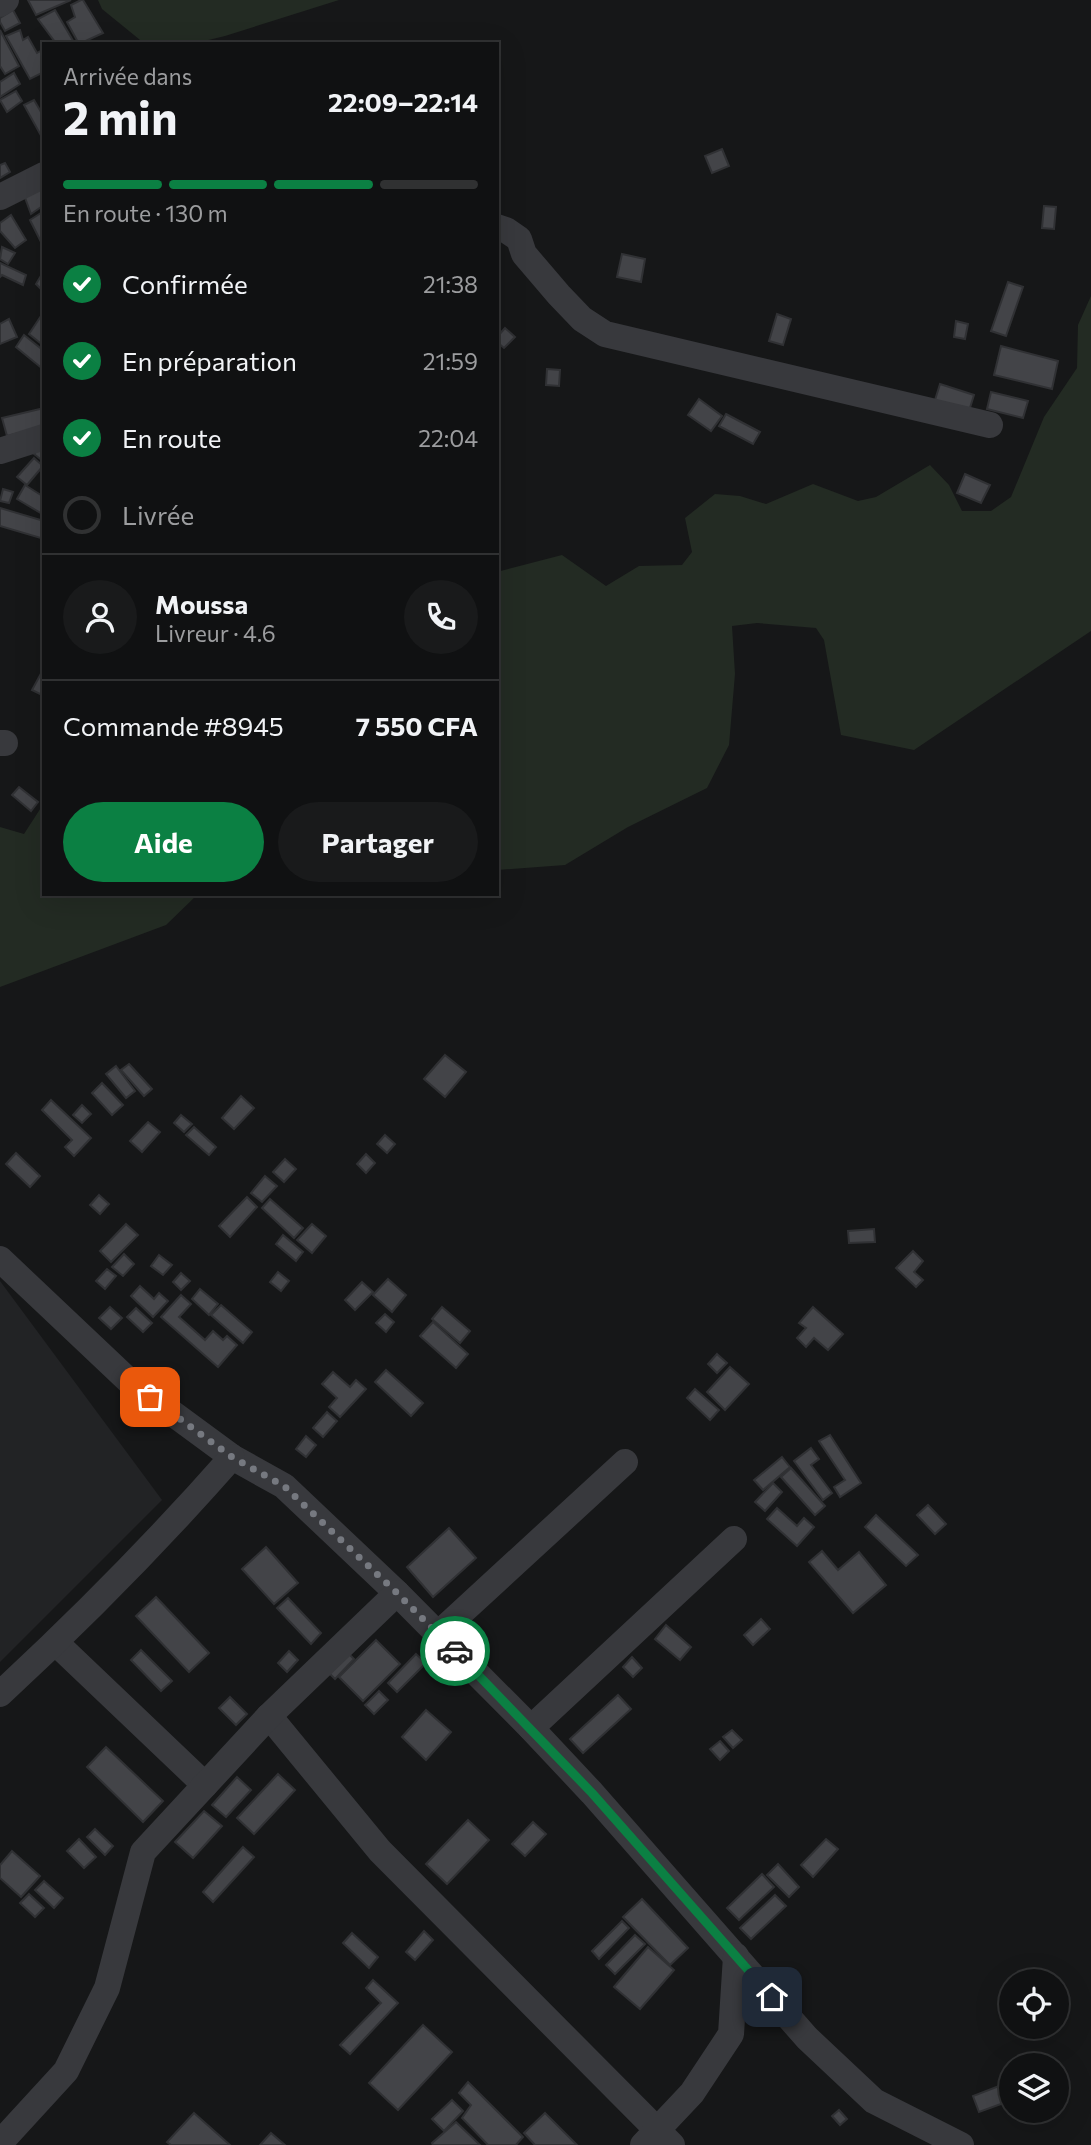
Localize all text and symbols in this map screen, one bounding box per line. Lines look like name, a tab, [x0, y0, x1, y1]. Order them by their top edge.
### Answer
text: Arrivée dans	[63, 62, 192, 90]
text: 22:09–22:14	[328, 86, 478, 117]
text: 2 min	[63, 88, 178, 144]
text: En route · 130 m	[63, 199, 228, 227]
icon: check	[63, 265, 101, 303]
text: Confirmée	[122, 268, 248, 299]
text: 21:38	[423, 270, 478, 298]
icon: check	[63, 342, 101, 380]
text: En préparation	[122, 345, 297, 376]
text: 21:59	[423, 347, 478, 375]
icon: check	[63, 419, 101, 457]
text: En route	[122, 422, 222, 453]
text: 22:04	[418, 424, 478, 452]
text: Livrée	[122, 499, 194, 530]
button: person	[63, 580, 137, 654]
button: phone	[404, 580, 478, 654]
text: Moussa	[155, 588, 248, 619]
text: Livreur · 4.6	[155, 619, 276, 647]
text: Commande #8945	[63, 710, 284, 741]
text: 7 550 CFA	[356, 710, 478, 741]
button: Aide	[63, 802, 264, 882]
button: Partager	[278, 802, 478, 882]
pin	[120, 1367, 180, 1427]
icon: bag	[131, 1378, 169, 1416]
courier	[420, 1616, 490, 1686]
icon: car	[436, 1632, 474, 1670]
pin	[742, 1967, 802, 2027]
map controls	[999, 1969, 1069, 2123]
button: locate	[999, 1969, 1069, 2039]
icon: home	[753, 1978, 791, 2016]
button: layers	[999, 2053, 1069, 2123]

